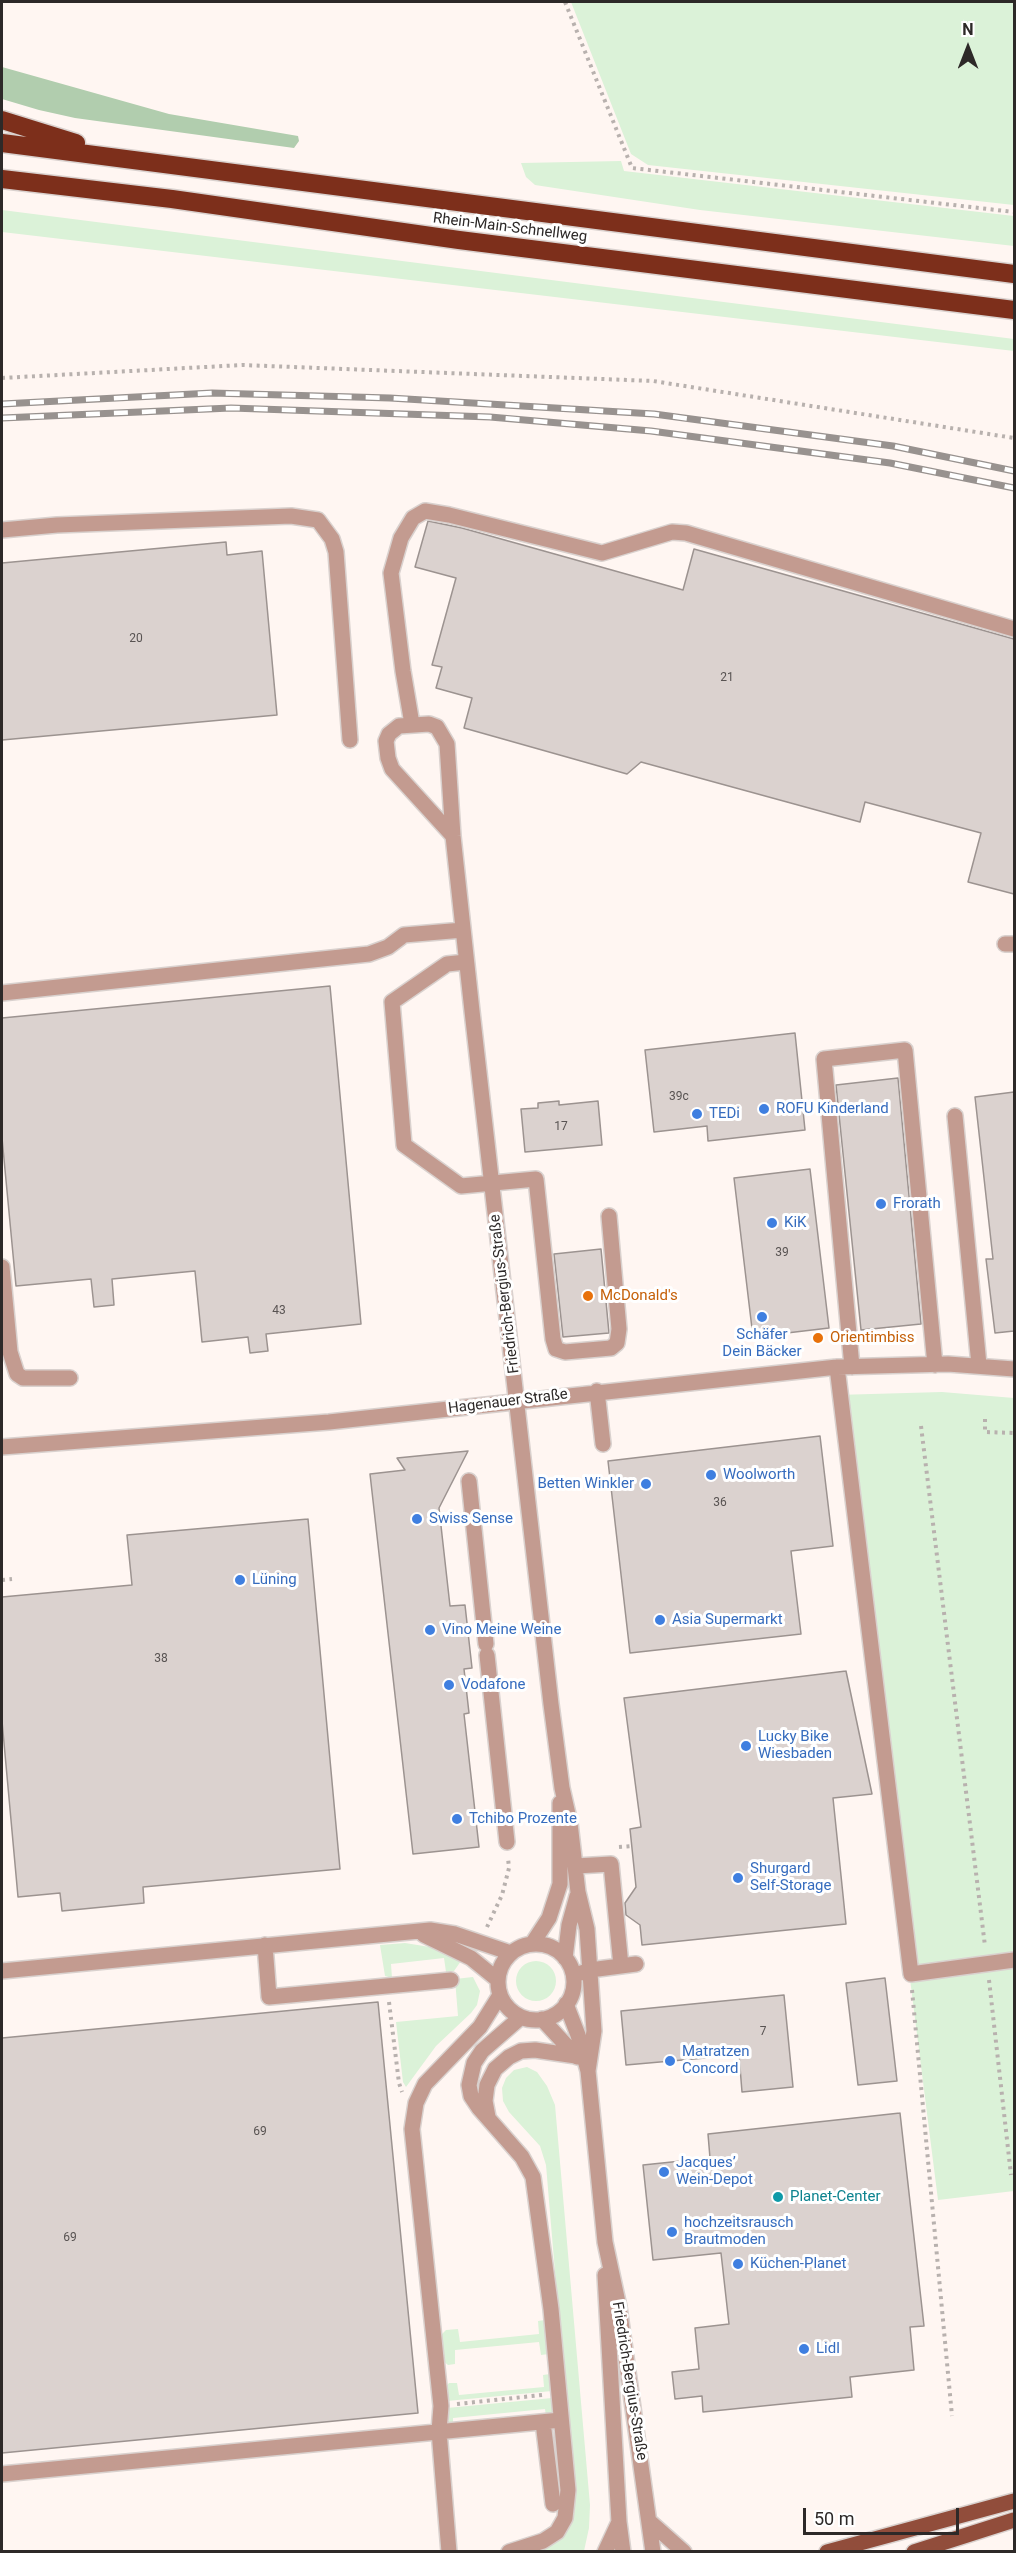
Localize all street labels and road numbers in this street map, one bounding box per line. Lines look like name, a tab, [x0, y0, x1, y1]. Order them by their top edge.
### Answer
street label: Rhein-Main-Schnellweg	[432, 210, 588, 246]
street label: Friedrich-Bergius-Straße	[486, 1213, 524, 1375]
street label: Hagenauer Straße	[447, 1386, 569, 1418]
street label: Friedrich-Bergius-Straße	[608, 2300, 650, 2462]

